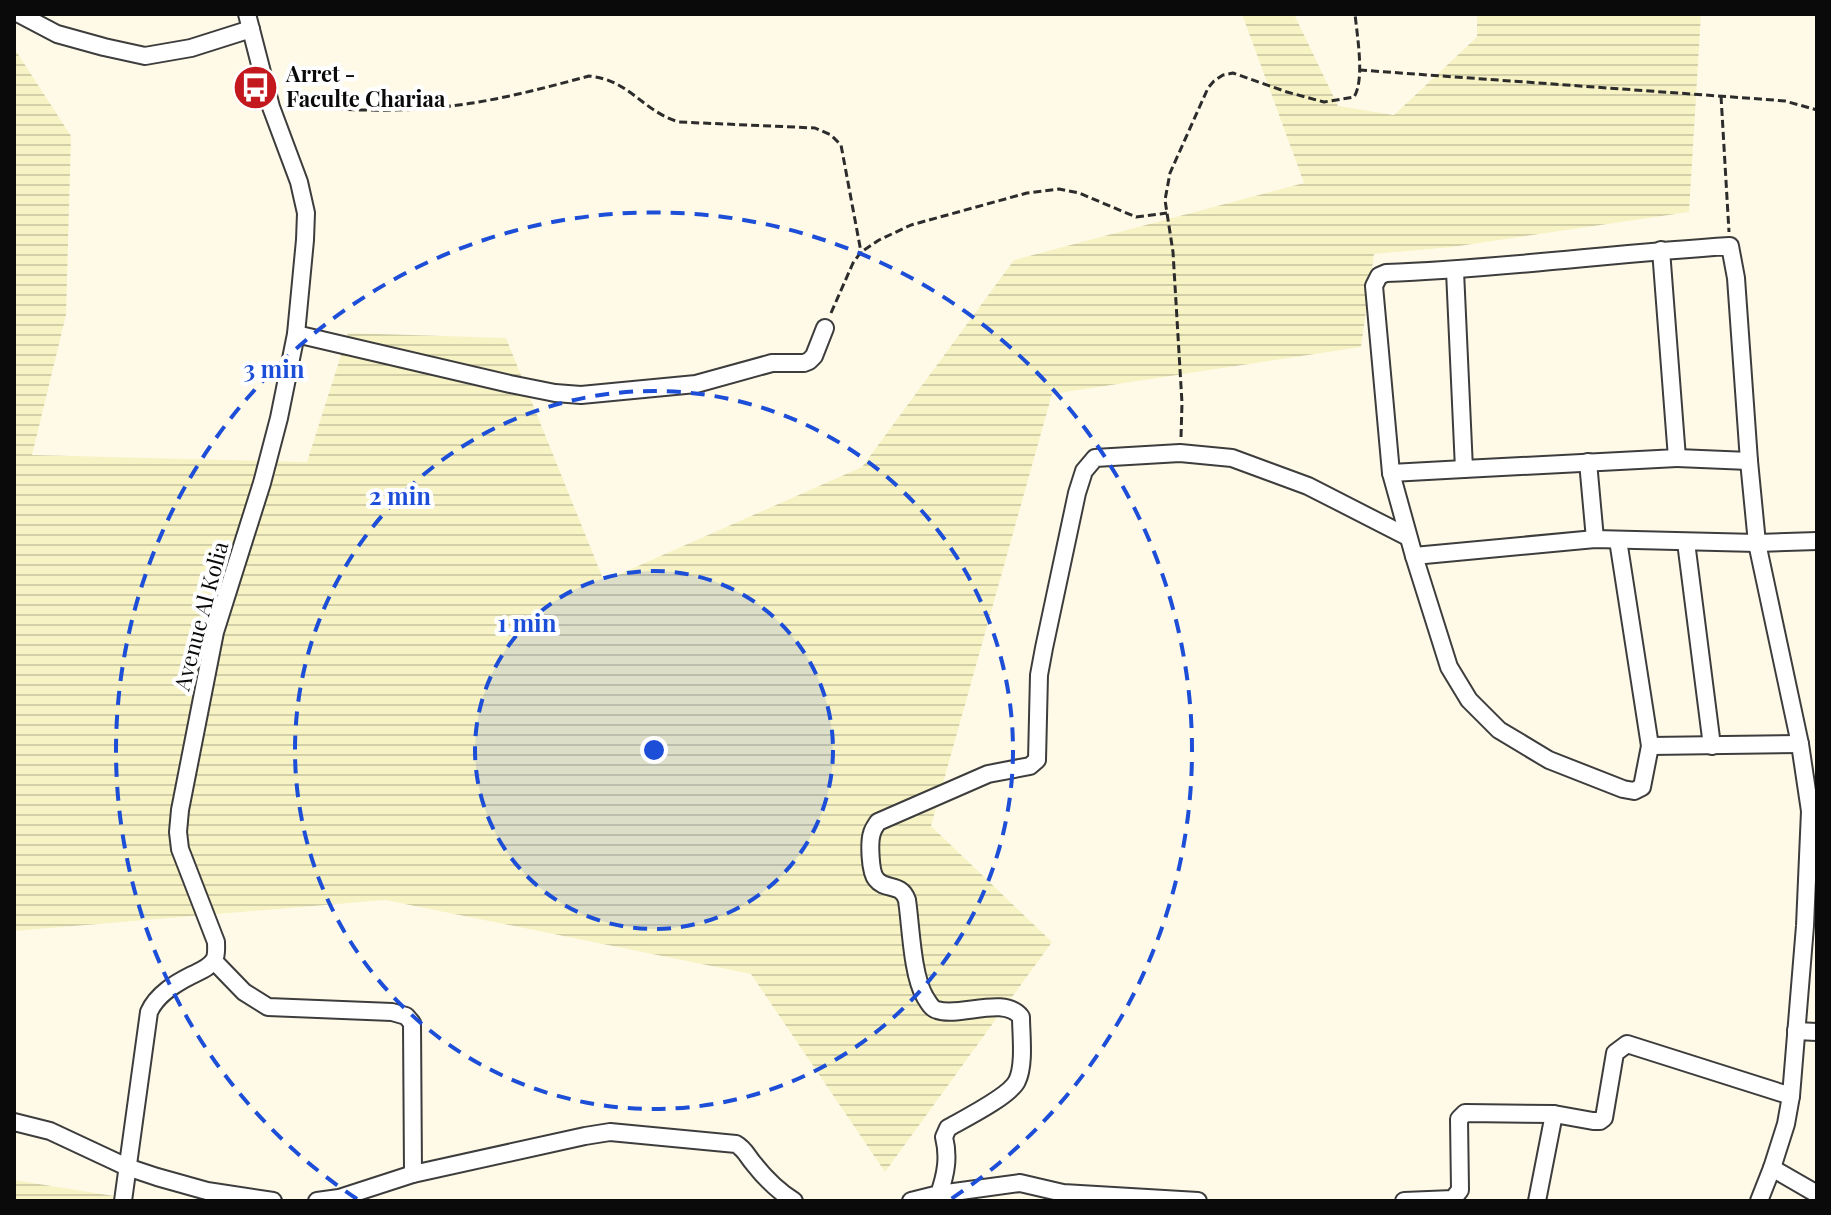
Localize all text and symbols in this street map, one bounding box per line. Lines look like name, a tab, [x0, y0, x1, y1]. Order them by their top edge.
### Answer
place label: Arret - Faculte Chariaa	[285, 58, 446, 113]
bus stop icon: Arret - Faculte Chariaa	[231, 63, 279, 111]
text: 3 min	[243, 352, 305, 384]
text: 2 min	[369, 479, 431, 511]
street label: Avenue Al Kolia	[165, 538, 234, 694]
text: 1 min	[498, 606, 557, 638]
centre of rings	[640, 736, 668, 764]

